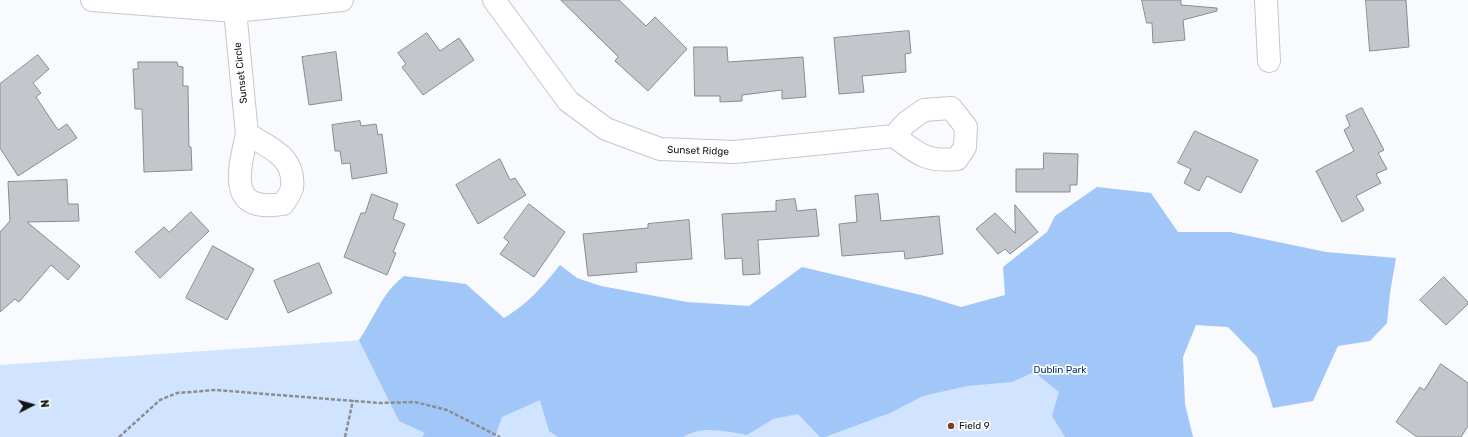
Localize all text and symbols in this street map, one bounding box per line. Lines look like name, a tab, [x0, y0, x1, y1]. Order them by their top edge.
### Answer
street label: Sunset Circle	[232, 42, 250, 104]
street label: Sunset Ridge	[667, 144, 729, 158]
park label: Dublin Park	[1033, 364, 1087, 376]
north arrow	[12, 385, 52, 425]
text: N	[38, 399, 51, 408]
place label: Field 9	[959, 420, 990, 432]
marker: Field 9	[946, 421, 956, 431]

